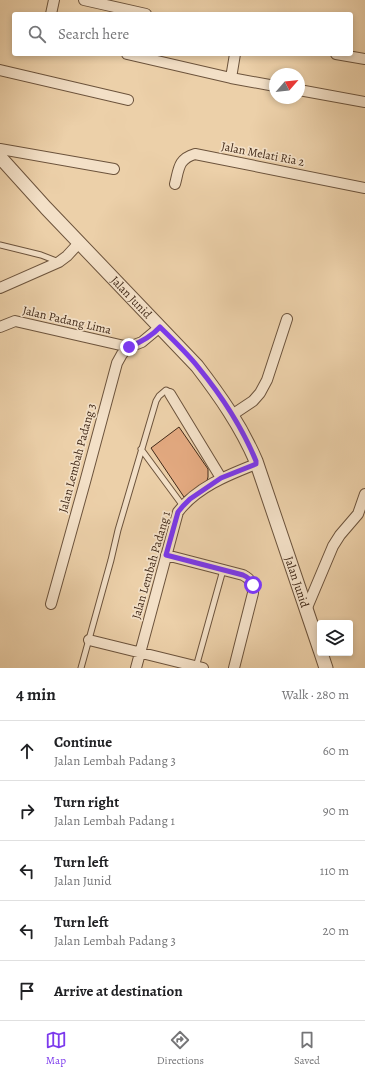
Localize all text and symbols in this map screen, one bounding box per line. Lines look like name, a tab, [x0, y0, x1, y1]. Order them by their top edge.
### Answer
search box	[12, 12, 353, 56]
icon: search	[26, 23, 48, 45]
text: Search here	[58, 24, 129, 44]
north arrow	[269, 68, 305, 104]
street label: Jalan Melati Ria 2	[220, 138, 306, 170]
street label: Jalan Junid	[107, 272, 156, 322]
street label: Jalan Padang Lima	[21, 302, 113, 338]
route end	[120, 338, 138, 356]
street label: Jalan Lembah Padang 3	[55, 402, 99, 514]
street label: Jalan Lembah Padang 1	[128, 509, 174, 621]
street label: Jalan Junid	[281, 554, 313, 610]
route start	[244, 576, 262, 594]
map controls	[317, 620, 353, 656]
button: layers	[317, 620, 353, 656]
text: 4 min	[16, 683, 56, 706]
text: Walk · 280 m	[282, 686, 349, 703]
text: Continue	[54, 732, 112, 752]
icon: ahead	[16, 740, 38, 762]
text: 60 m	[323, 742, 349, 759]
text: Jalan Lembah Padang 3	[54, 752, 176, 769]
text: Turn right	[54, 792, 119, 812]
icon: right	[16, 800, 38, 822]
text: 90 m	[323, 802, 349, 819]
text: Jalan Lembah Padang 1	[54, 812, 175, 829]
text: Turn left	[54, 852, 109, 872]
icon: left	[16, 860, 38, 882]
text: 110 m	[320, 862, 349, 879]
text: Jalan Junid	[54, 872, 112, 889]
text: Turn left	[54, 912, 109, 932]
icon: left	[16, 920, 38, 942]
text: 20 m	[323, 922, 349, 939]
text: Jalan Lembah Padang 3	[54, 932, 176, 949]
icon: arrive	[16, 980, 38, 1002]
text: Arrive at destination	[54, 981, 183, 1001]
tab: Map	[45, 1029, 67, 1068]
tab: Directions	[157, 1029, 204, 1068]
tab: Saved	[294, 1029, 320, 1068]

